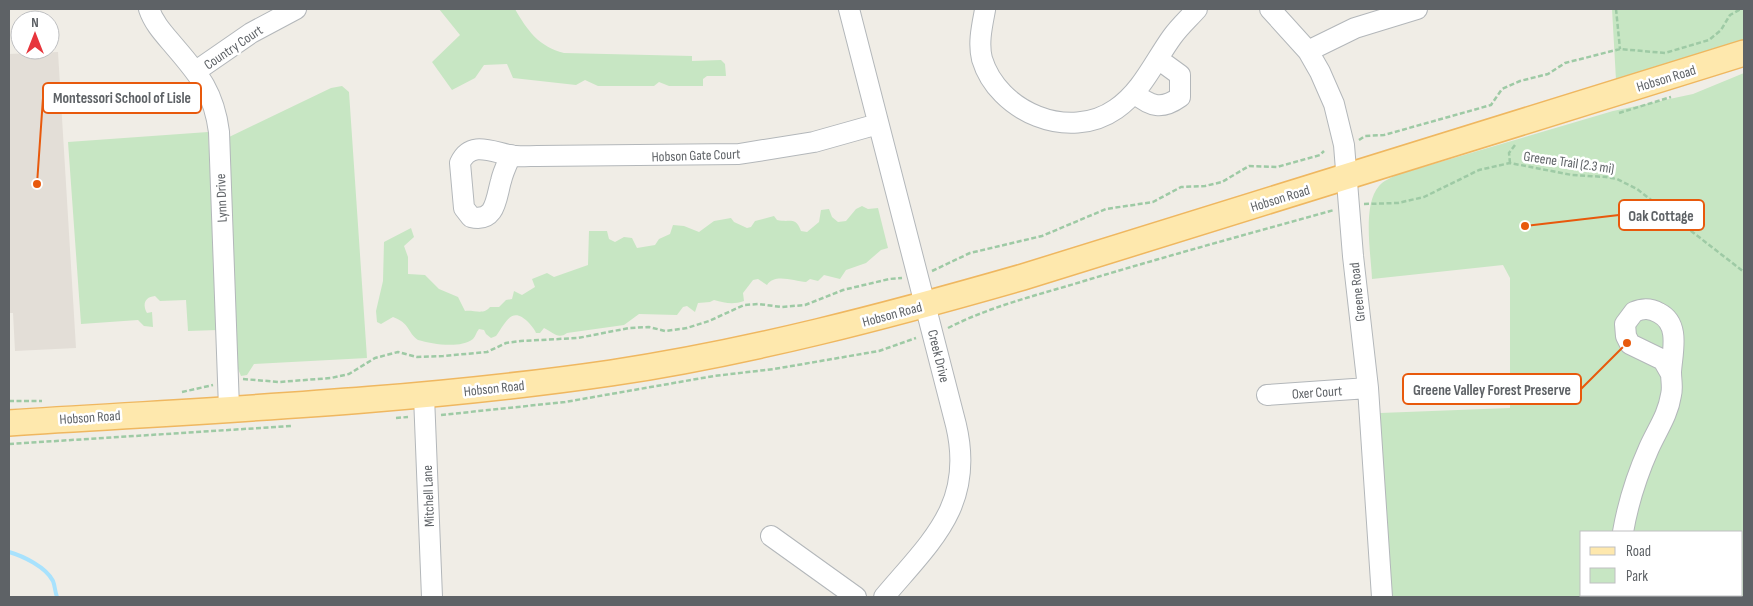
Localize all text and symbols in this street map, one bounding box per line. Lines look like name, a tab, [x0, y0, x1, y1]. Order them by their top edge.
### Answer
north arrow	[10, 10, 60, 60]
text: N	[31, 14, 39, 31]
street label: Country Court	[201, 22, 266, 73]
street label: Hobson Road	[1634, 61, 1698, 96]
callout: Montessori School of Lisle	[43, 83, 201, 113]
text: Montessori School of Lisle	[53, 89, 191, 108]
street label: Hobson Gate Court	[651, 145, 741, 166]
street label: Greene Trail (2.3 mi)	[1523, 148, 1615, 177]
street label: Lynn Drive	[212, 173, 231, 223]
street label: Hobson Road	[1248, 181, 1312, 216]
callout: Oak Cottage	[1619, 200, 1704, 230]
text: Oak Cottage	[1628, 207, 1694, 226]
street label: Greene Road	[1346, 261, 1369, 322]
street label: Hobson Road	[860, 298, 924, 331]
street label: Creek Drive	[924, 328, 953, 384]
callout: Greene Valley Forest Preserve	[1403, 374, 1581, 404]
street label: Hobson Road	[463, 377, 525, 400]
text: Greene Valley Forest Preserve	[1413, 381, 1571, 400]
street label: Oxer Court	[1291, 382, 1343, 403]
street label: Hobson Road	[59, 407, 121, 428]
street label: Mitchell Lane	[419, 465, 438, 527]
legend	[1580, 531, 1743, 596]
text: Road	[1626, 542, 1651, 561]
text: Park	[1626, 567, 1648, 586]

